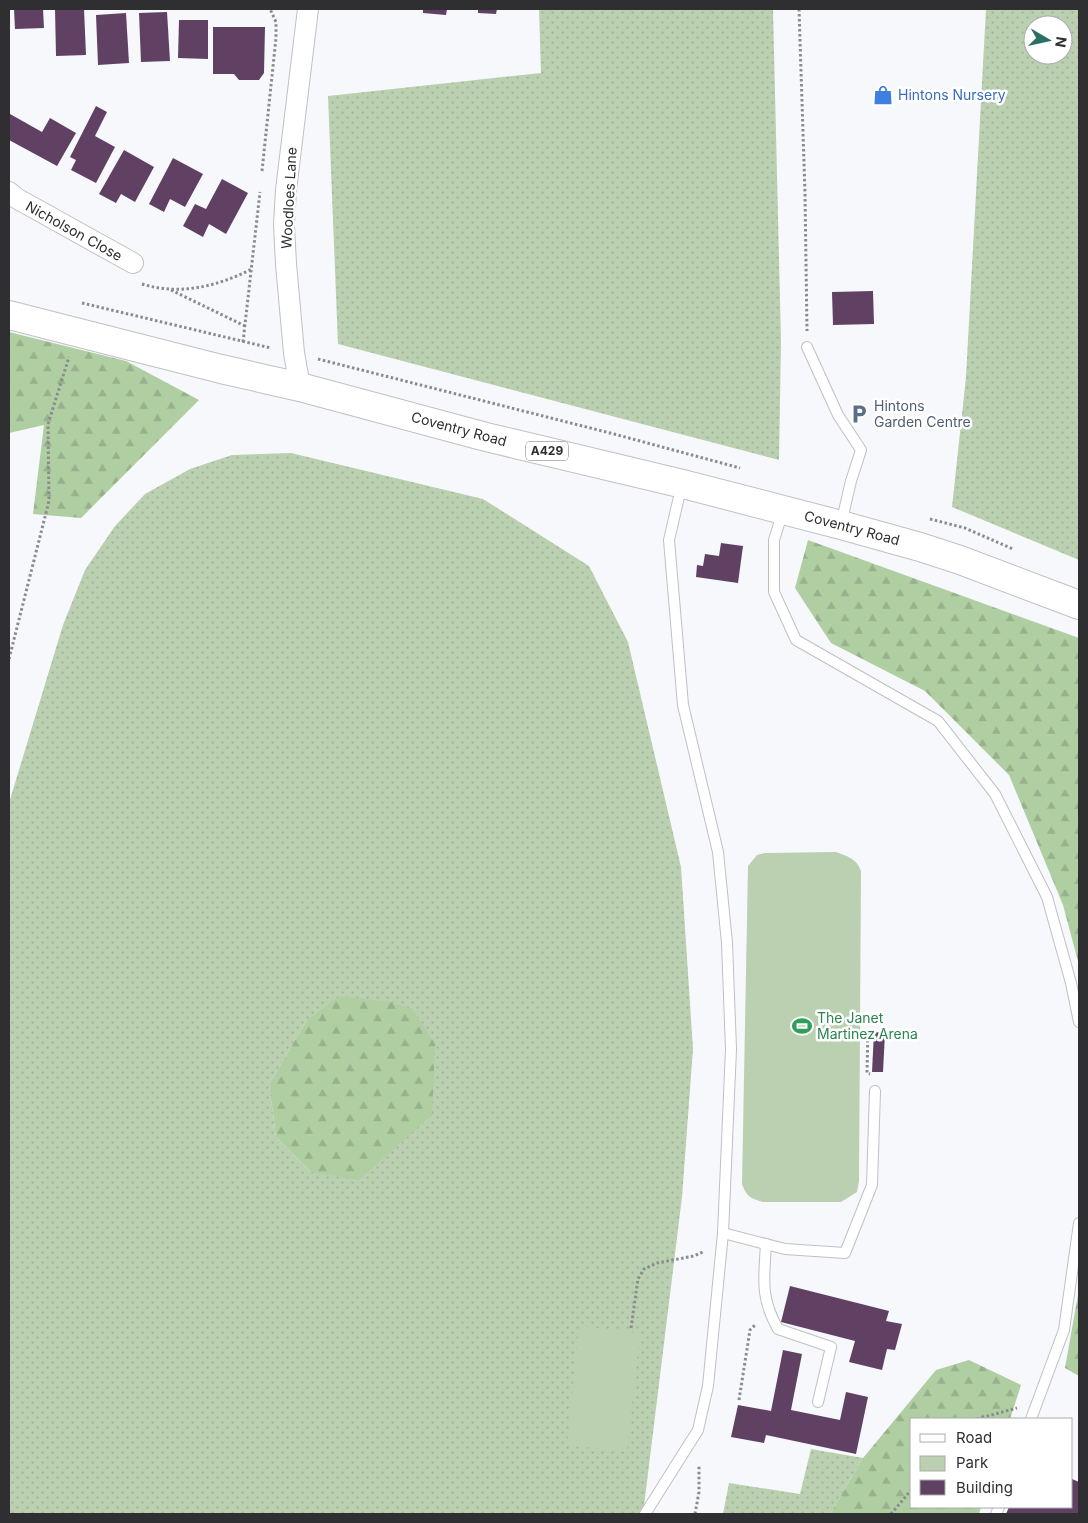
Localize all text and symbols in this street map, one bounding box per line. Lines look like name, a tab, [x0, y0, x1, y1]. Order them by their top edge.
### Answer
north arrow	[1023, 15, 1073, 65]
text: N	[1052, 36, 1071, 49]
shop icon: Hintons Nursery	[872, 84, 894, 106]
place label: Hintons Nursery	[898, 86, 1006, 103]
street label: Woodloes Lane	[277, 147, 300, 249]
street label: Nicholson Close	[23, 197, 125, 264]
place label: Hintons Garden Centre	[874, 397, 971, 430]
parking icon: Hintons Garden Centre	[848, 403, 870, 425]
street label: Coventry Road	[410, 408, 509, 449]
road number: A429	[526, 442, 568, 461]
street label: Coventry Road	[803, 507, 902, 548]
place label: The Janet Martinez Arena	[817, 1009, 918, 1042]
sports icon: The Janet Martinez Arena	[791, 1015, 813, 1037]
legend	[910, 1418, 1073, 1508]
text: Road	[956, 1428, 992, 1447]
text: Park	[956, 1453, 989, 1472]
text: Building	[956, 1478, 1013, 1497]

